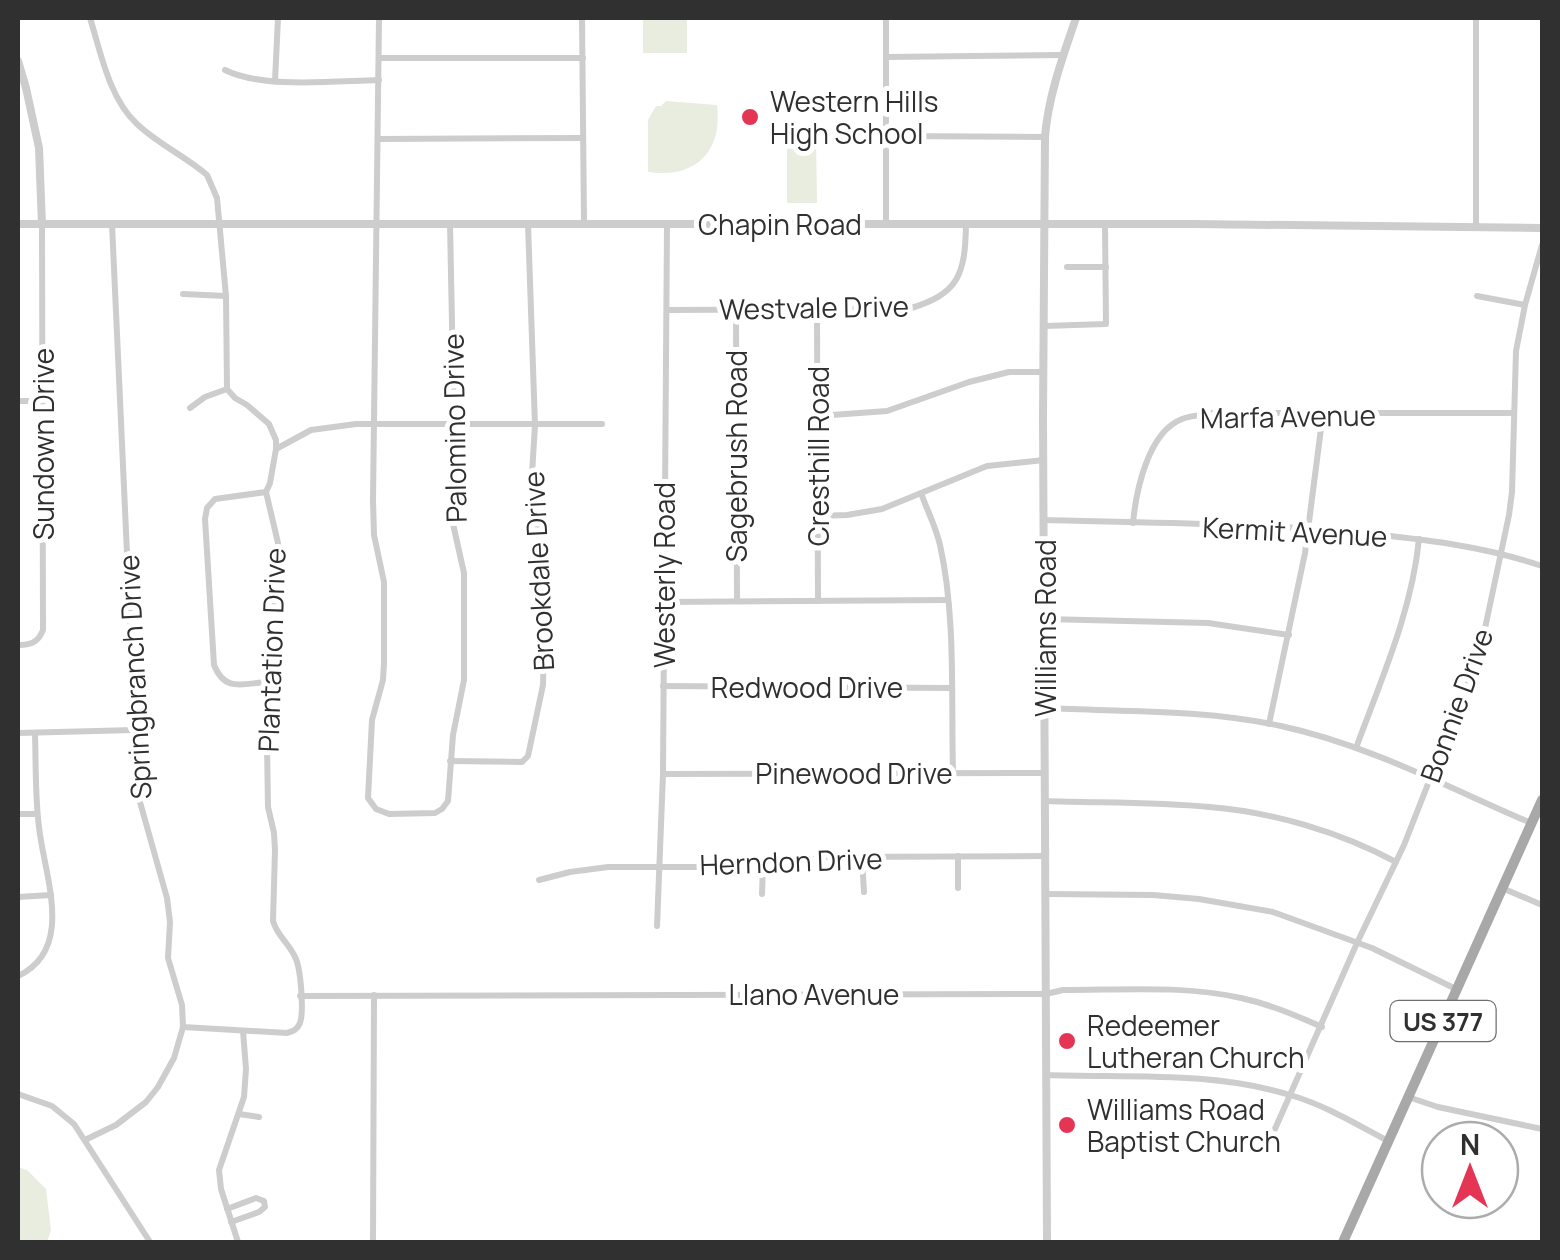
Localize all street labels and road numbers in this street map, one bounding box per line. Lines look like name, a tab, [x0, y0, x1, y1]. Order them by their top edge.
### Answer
street label: Chapin Road	[698, 205, 862, 243]
street label: Westvale Drive	[719, 286, 909, 328]
street label: Palomino Drive	[433, 333, 475, 523]
street label: Sundown Drive	[24, 348, 62, 540]
street label: Sagebrush Road	[717, 350, 755, 562]
street label: Cresthill Road	[799, 366, 837, 546]
street label: Marfa Avenue	[1200, 395, 1376, 437]
street label: Brookdale Drive	[514, 470, 562, 672]
street label: Westerly Road	[645, 482, 683, 668]
street label: Kermit Avenue	[1202, 507, 1388, 555]
street label: Williams Road	[1026, 539, 1064, 717]
street label: Plantation Drive	[248, 547, 294, 753]
street label: Springbranch Drive	[109, 554, 159, 800]
street label: Bonnie Drive	[1411, 623, 1501, 787]
street label: Redwood Drive	[711, 668, 903, 706]
street label: Pinewood Drive	[755, 754, 953, 792]
street label: Herndon Drive	[699, 839, 883, 883]
street label: Llano Avenue	[729, 975, 899, 1013]
road number: US 377	[1390, 1001, 1496, 1041]

